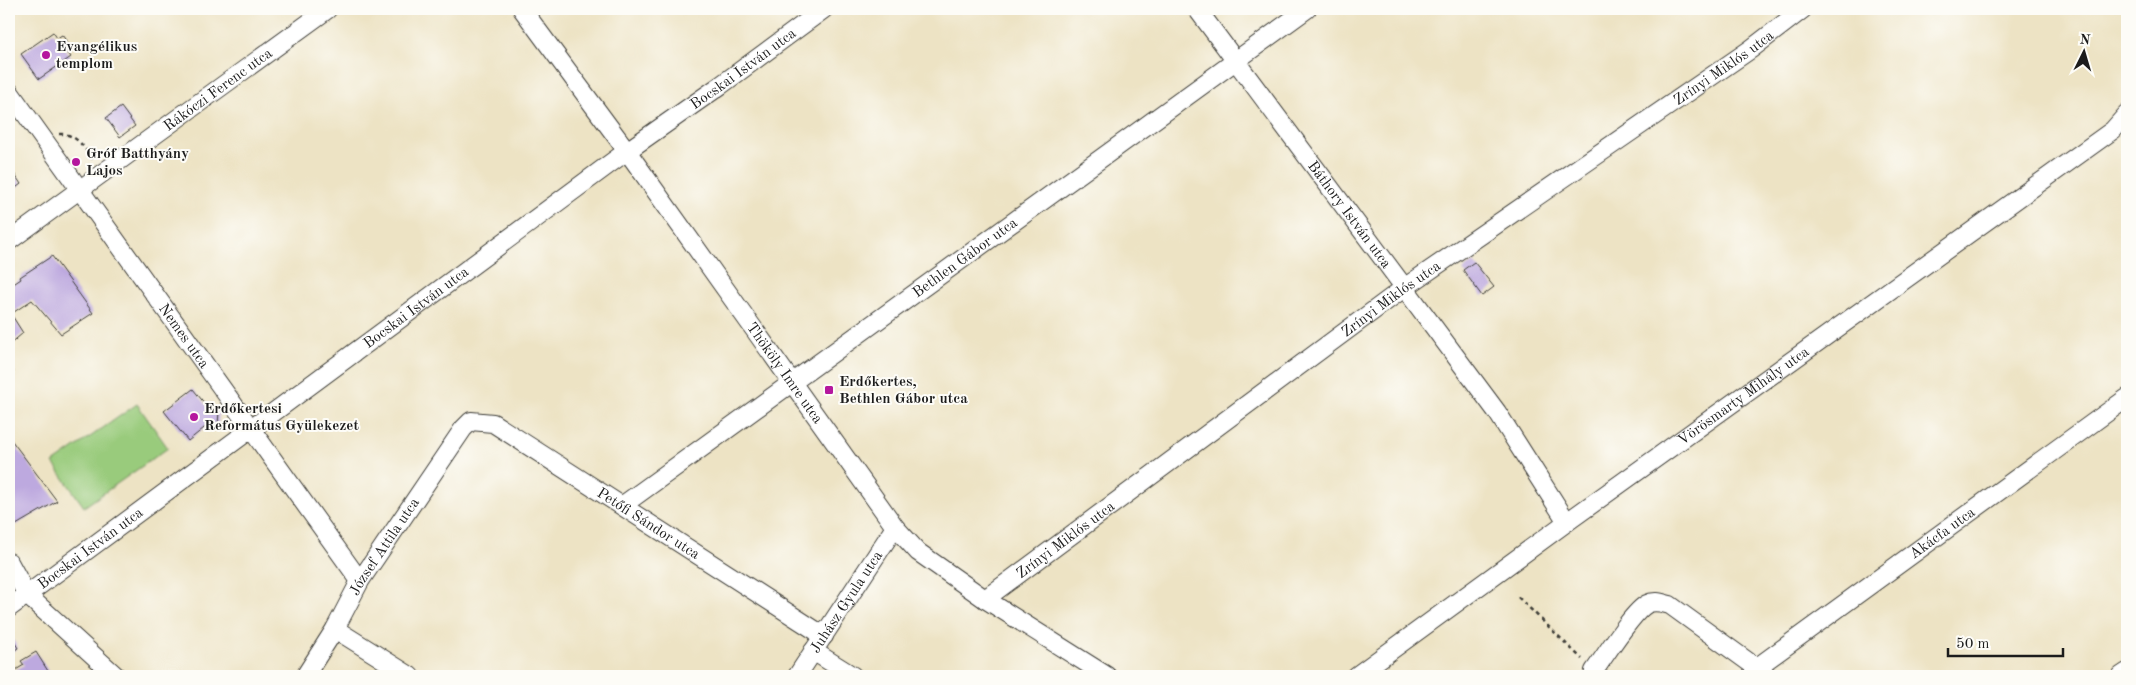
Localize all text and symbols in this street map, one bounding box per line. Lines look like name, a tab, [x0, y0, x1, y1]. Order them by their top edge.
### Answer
street label: Bocskai István utca	[688, 26, 800, 113]
street label: Zrínyi Miklós utca	[1672, 28, 1778, 109]
north arrow	[2058, 28, 2108, 78]
text: N	[2079, 33, 2091, 48]
place label: Evangélikus templom	[56, 40, 137, 72]
street label: Rákóczi Ferenc utca	[162, 46, 276, 135]
marker: Evangélikus templom	[40, 49, 52, 61]
place label: Gróf Batthyány Lajos	[86, 147, 189, 179]
marker: Gróf Batthyány Lajos	[70, 156, 82, 168]
street label: Báthory István utca	[1304, 159, 1394, 272]
street label: Bethlen Gábor utca	[911, 215, 1021, 301]
street label: Zrínyi Miklós utca	[1339, 259, 1444, 340]
street label: Bocskai István utca	[361, 264, 473, 352]
street label: Nemes utca	[155, 302, 211, 372]
street label: Thököly Imre utca	[743, 320, 825, 427]
street label: Vörösmarty Mihály utca	[1676, 344, 1813, 449]
place label: Erdőkertes, Bethlen Gábor utca	[839, 375, 968, 407]
marker: Erdőkertes, Bethlen Gábor utca	[823, 384, 835, 396]
place label: Erdőkertesi Református Gyülekezet	[204, 402, 359, 434]
marker: Erdőkertesi Református Gyülekezet	[188, 411, 200, 423]
street label: Petőfi Sándor utca	[594, 486, 702, 563]
street label: József Attila utca	[348, 495, 423, 598]
street label: Zrínyi Miklós utca	[1014, 499, 1119, 582]
street label: Bocskai István utca	[36, 505, 147, 593]
street label: Akácfa utca	[1907, 505, 1979, 563]
street label: Juhász Gyula utca	[808, 548, 886, 656]
scale bar	[1948, 625, 2064, 657]
text: 50 m	[1956, 637, 1990, 652]

